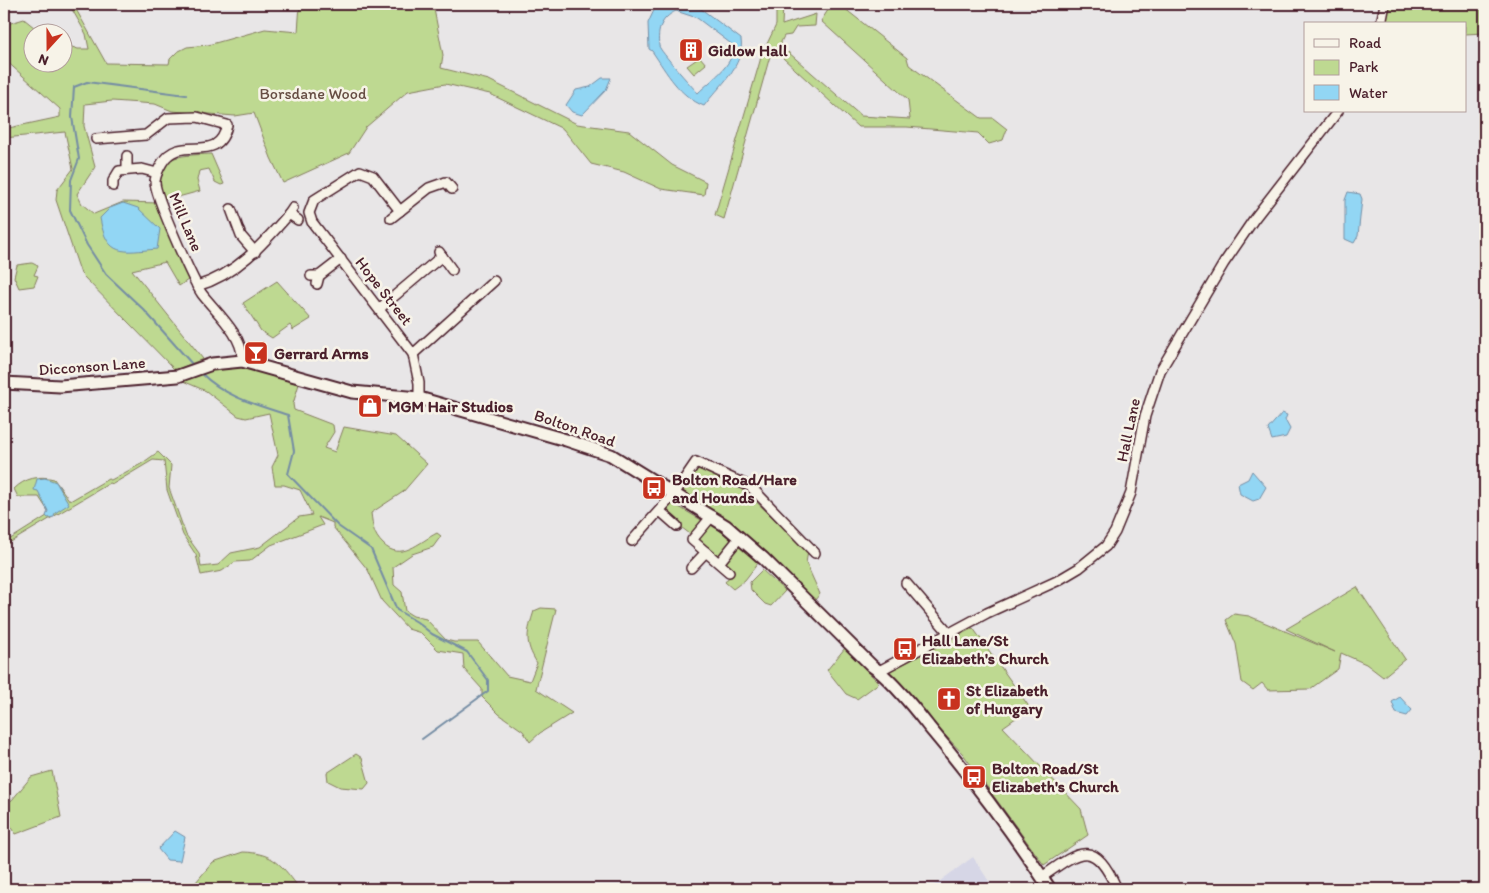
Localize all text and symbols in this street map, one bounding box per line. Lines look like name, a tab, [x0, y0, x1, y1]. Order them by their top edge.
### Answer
north arrow	[22, 22, 72, 72]
legend	[1304, 22, 1466, 112]
text: Road	[1349, 34, 1382, 52]
building icon: Gidlow Hall	[678, 37, 704, 63]
place label: Gidlow Hall	[708, 41, 788, 60]
text: N	[36, 50, 51, 69]
text: Park	[1349, 58, 1379, 76]
park label: Borsdane Wood	[260, 84, 367, 103]
text: Water	[1349, 84, 1388, 102]
street label: Mill Lane	[165, 190, 207, 255]
street label: Hope Street	[351, 253, 417, 329]
bar icon: Gerrard Arms	[243, 340, 269, 366]
place label: Gerrard Arms	[274, 344, 369, 363]
street label: Dicconson Lane	[38, 353, 146, 379]
shop icon: MGM Hair Studios	[357, 393, 383, 419]
street label: Hall Lane	[1112, 396, 1144, 464]
place label: MGM Hair Studios	[388, 397, 513, 416]
street label: Bolton Road	[532, 405, 618, 451]
place label: Bolton Road/Hare and Hounds	[672, 470, 797, 507]
bus stop icon: Bolton Road/Hare and Hounds	[641, 475, 667, 501]
place label: Hall Lane/St Elizabeth's Church	[922, 631, 1049, 668]
bus stop icon: Hall Lane/St Elizabeth's Church	[892, 636, 918, 662]
place label: St Elizabeth of Hungary	[966, 681, 1048, 719]
church icon: St Elizabeth of Hungary	[936, 686, 962, 712]
place label: Bolton Road/St Elizabeth's Church	[992, 759, 1119, 796]
bus stop icon: Bolton Road/St Elizabeth's Church	[961, 764, 987, 790]

